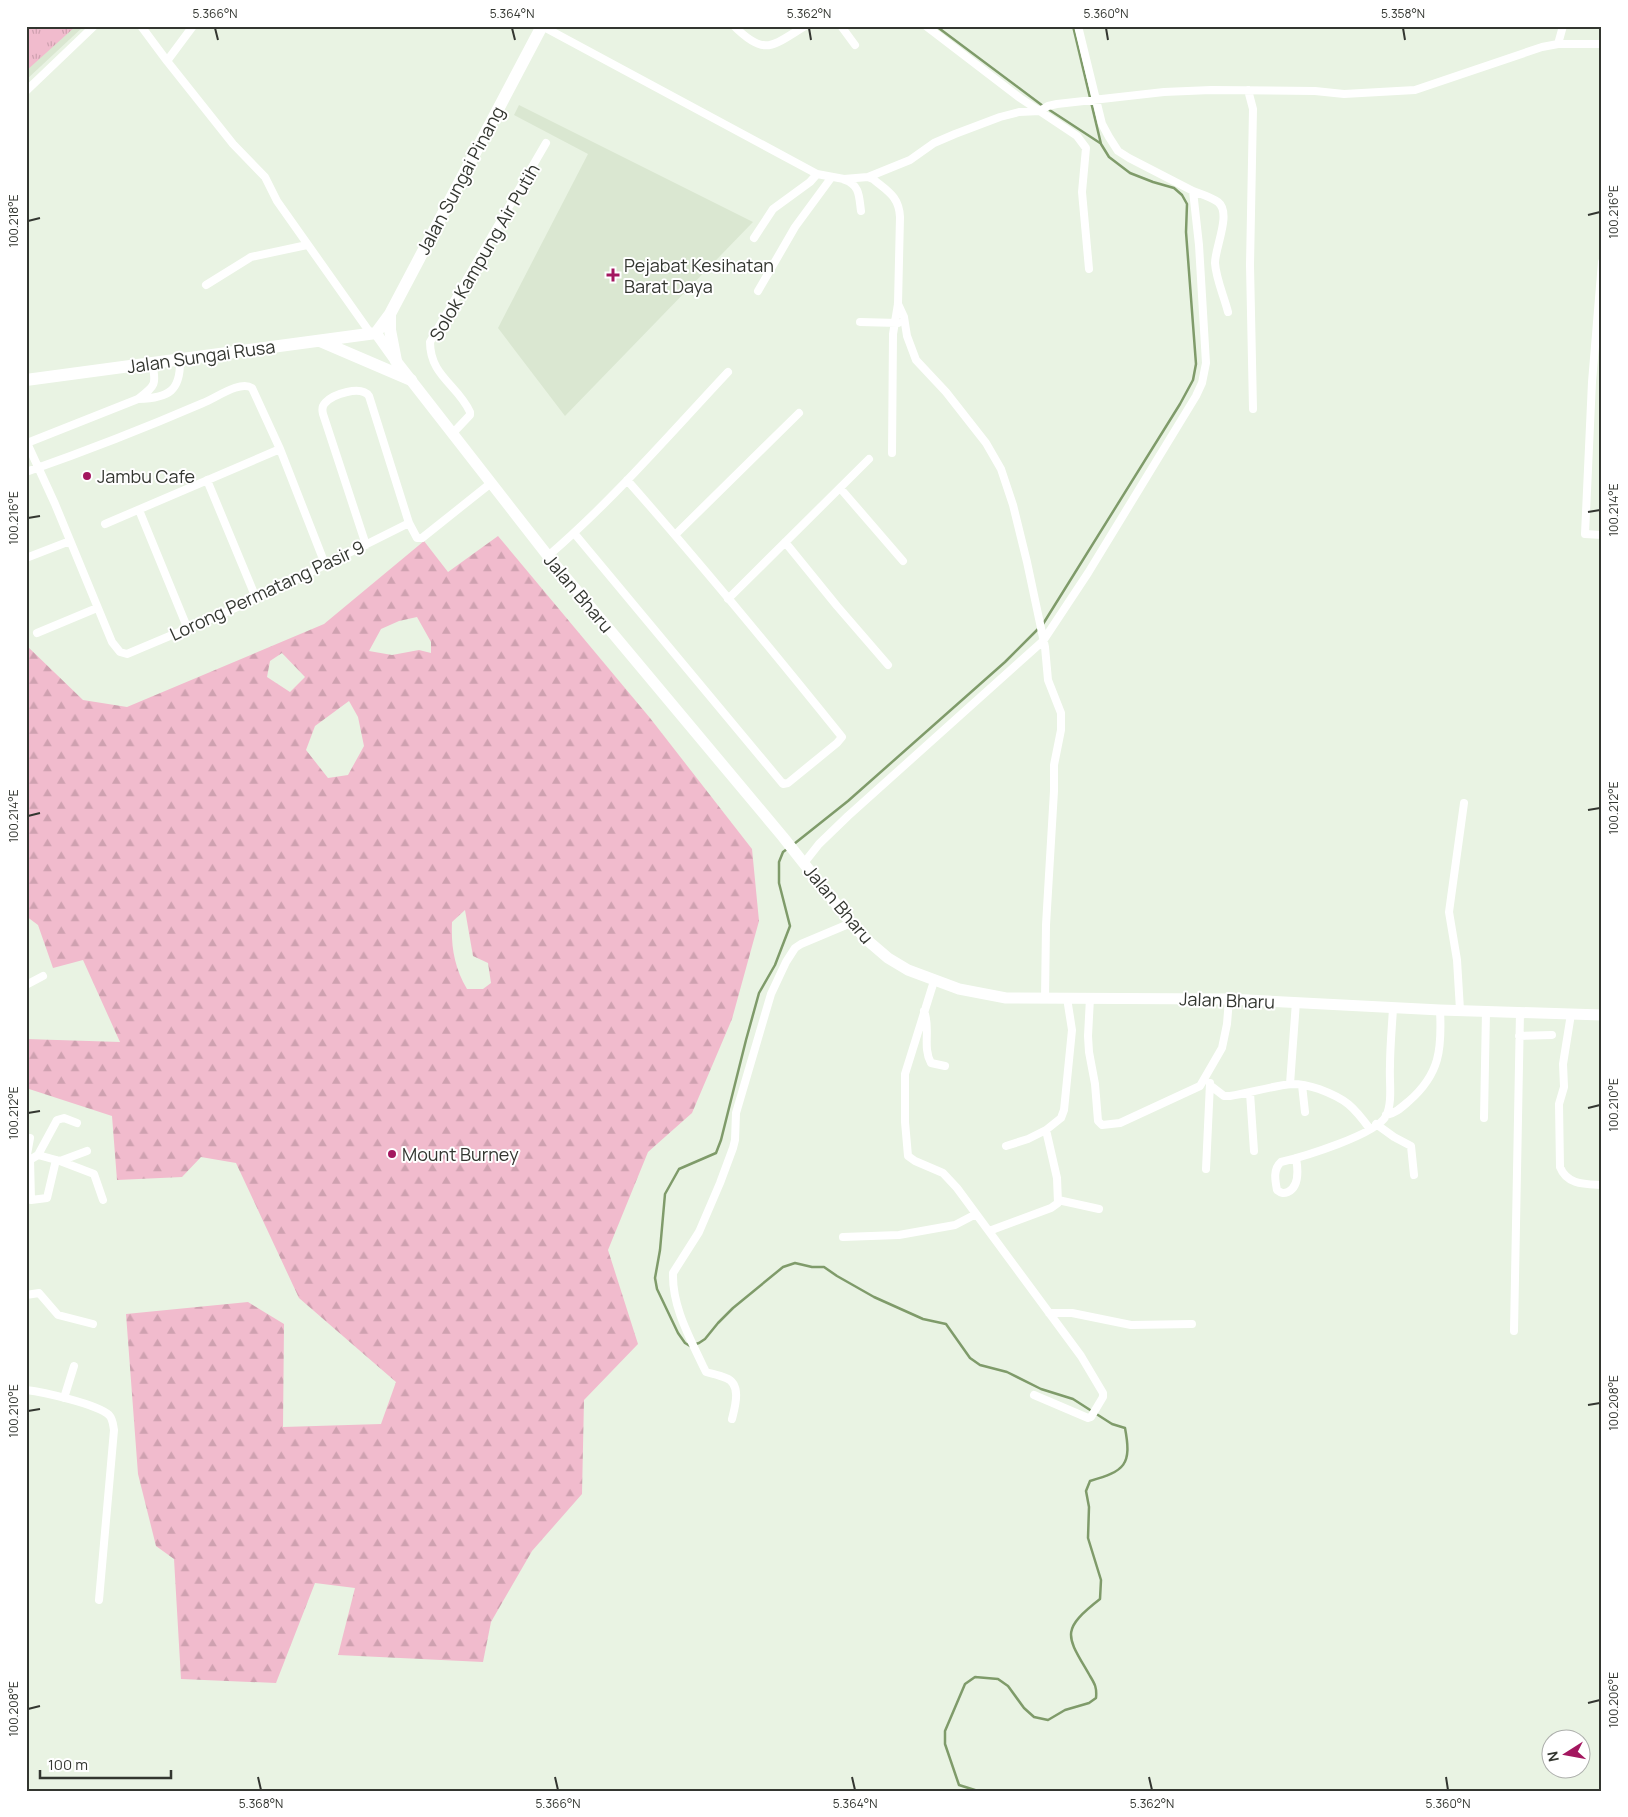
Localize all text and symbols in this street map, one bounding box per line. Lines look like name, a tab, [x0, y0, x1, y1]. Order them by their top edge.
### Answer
text: 5.366°N	[192, 5, 238, 22]
text: 5.364°N	[490, 5, 534, 22]
text: 5.362°N	[787, 5, 831, 22]
text: 5.360°N	[1084, 5, 1129, 22]
text: 5.358°N	[1381, 5, 1425, 22]
street label: Jalan Sungai Pinang	[411, 102, 509, 258]
street label: Solok Kampung Air Putih	[423, 159, 545, 345]
text: 100.216°E	[1605, 185, 1622, 239]
text: 100.218°E	[5, 194, 22, 248]
place label: Pejabat Kesihatan Barat Daya	[624, 253, 774, 298]
marker: Pejabat Kesihatan Barat Daya	[606, 268, 620, 282]
street label: Jalan Sungai Rusa	[125, 334, 277, 378]
place label: Jambu Cafe	[97, 464, 195, 488]
marker: Jambu Cafe	[81, 470, 93, 482]
text: 100.214°E	[1605, 483, 1622, 537]
text: 100.216°E	[5, 491, 22, 545]
street label: Lorong Permatang Pasir 9	[166, 534, 368, 646]
street label: Jalan Bharu	[539, 549, 619, 637]
text: 100.212°E	[1605, 781, 1622, 834]
text: 100.214°E	[5, 789, 22, 843]
street label: Jalan Bharu	[799, 860, 879, 948]
street label: Jalan Bharu	[1179, 986, 1275, 1014]
text: 100.210°E	[1605, 1078, 1622, 1132]
text: 100.212°E	[5, 1086, 22, 1139]
place label: Mount Burney	[402, 1142, 519, 1166]
marker: Mount Burney	[386, 1148, 398, 1160]
text: 100.208°E	[1605, 1375, 1622, 1431]
text: 100.210°E	[5, 1384, 22, 1438]
text: 100.206°E	[1605, 1672, 1622, 1728]
text: 100.208°E	[5, 1681, 22, 1737]
north arrow	[1540, 1730, 1590, 1780]
scale bar	[40, 1747, 171, 1779]
text: N	[1542, 1750, 1563, 1763]
text: 100 m	[48, 1754, 88, 1775]
text: 5.368°N	[239, 1795, 283, 1812]
text: 5.366°N	[535, 1795, 581, 1812]
text: 5.364°N	[833, 1795, 877, 1812]
text: 5.362°N	[1130, 1795, 1174, 1812]
text: 5.360°N	[1426, 1795, 1471, 1812]

